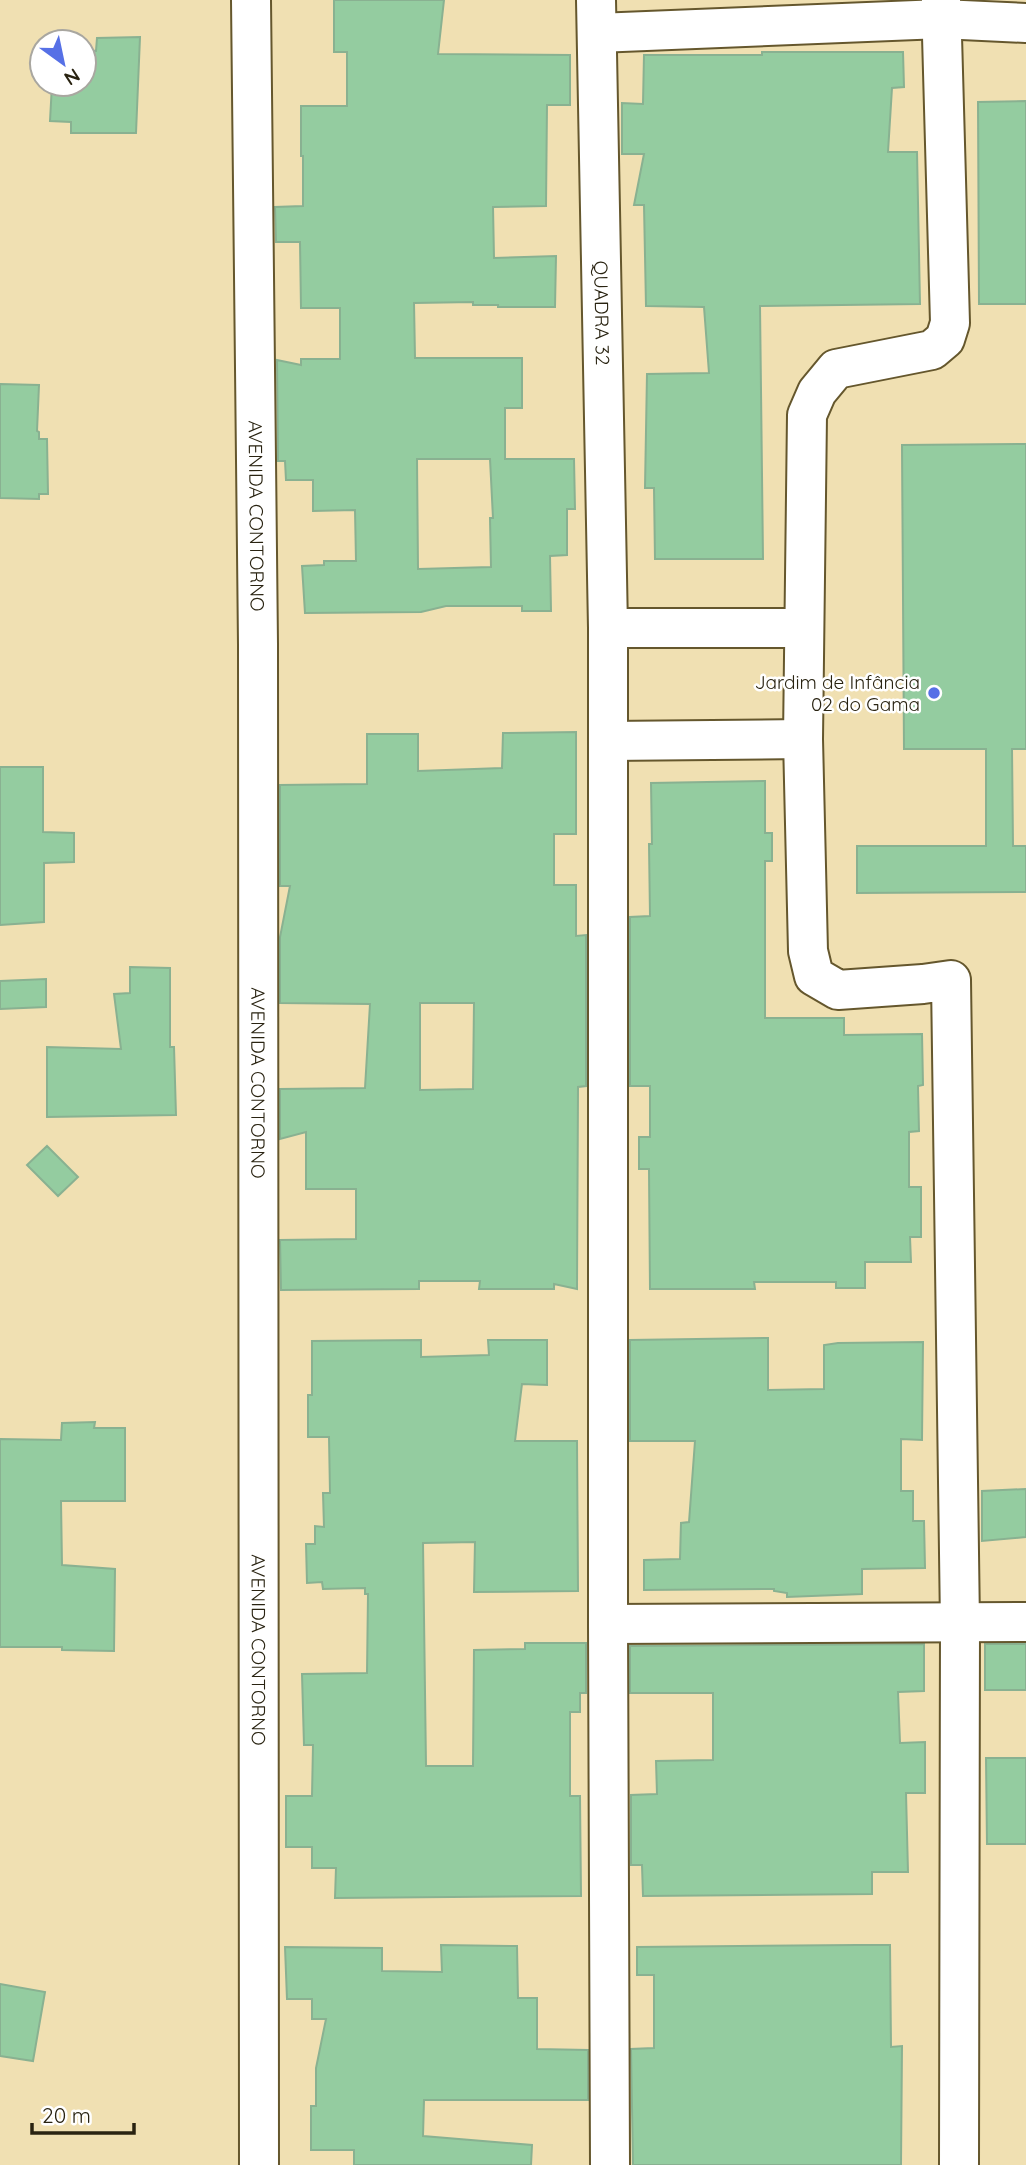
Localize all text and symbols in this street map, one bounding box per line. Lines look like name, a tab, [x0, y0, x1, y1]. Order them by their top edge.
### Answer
north arrow	[28, 28, 98, 98]
text: N	[60, 63, 85, 91]
street label: QUADRA 32	[589, 260, 615, 366]
street label: AVENIDA CONTORNO	[244, 420, 270, 612]
place label: Jardim de Infância 02 do Gama	[755, 670, 920, 716]
marker: Jardim de Infância 02 do Gama	[926, 685, 942, 701]
street label: AVENIDA CONTORNO	[246, 987, 270, 1179]
street label: AVENIDA CONTORNO	[247, 1554, 271, 1746]
scale bar	[32, 2092, 133, 2136]
text: 20 m	[42, 2102, 91, 2128]

